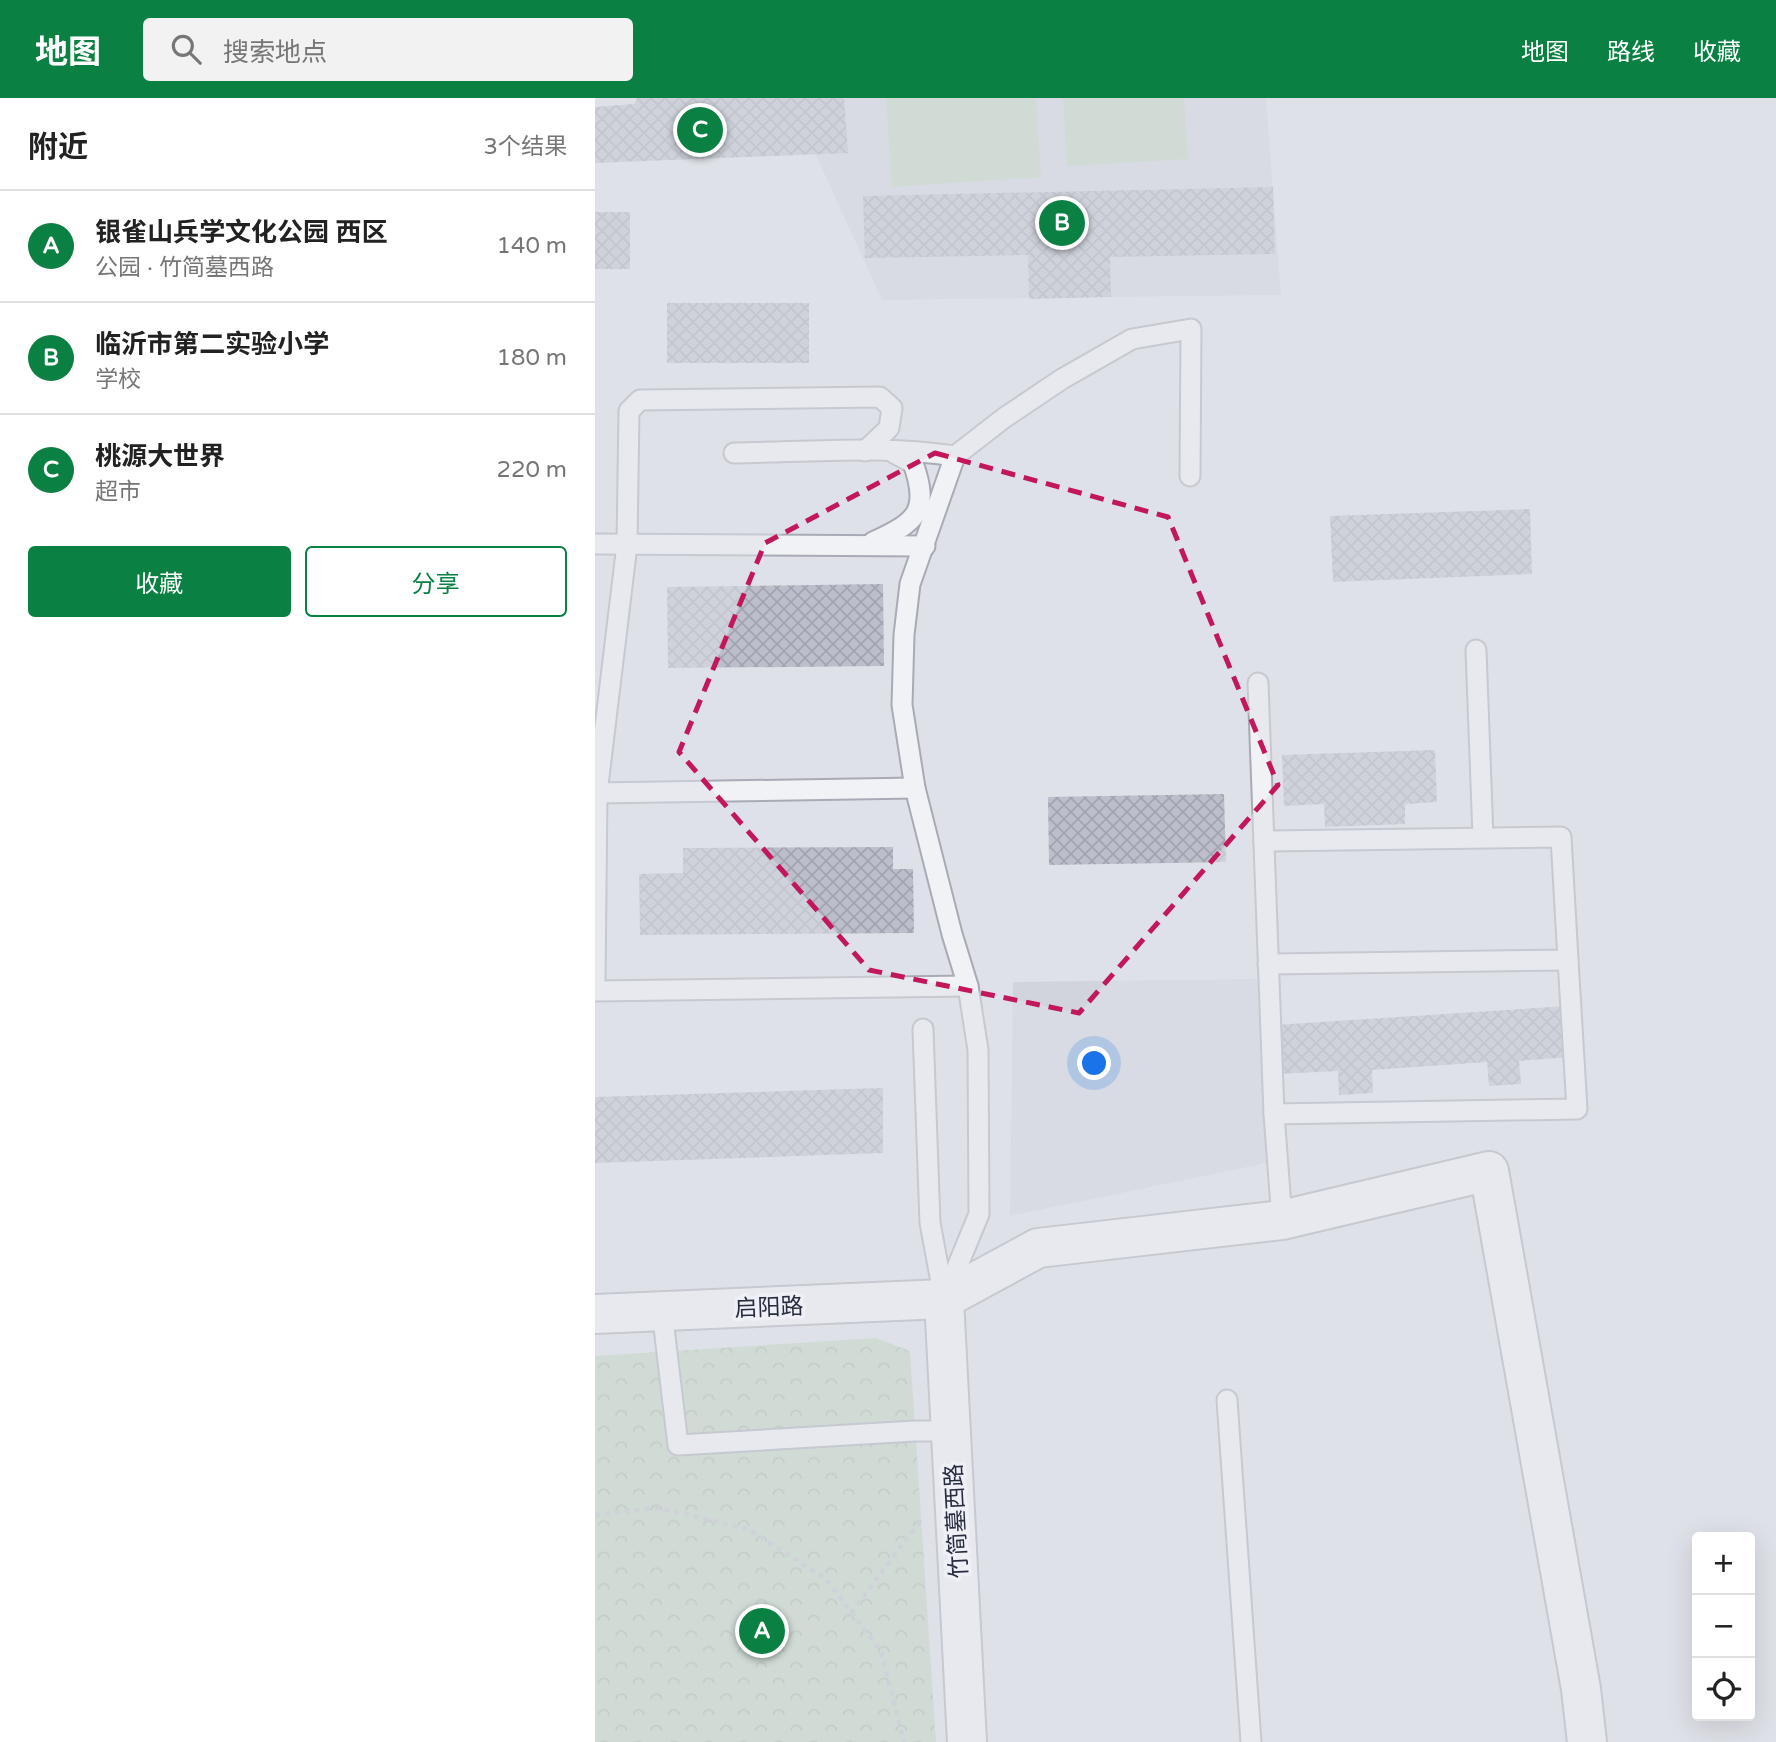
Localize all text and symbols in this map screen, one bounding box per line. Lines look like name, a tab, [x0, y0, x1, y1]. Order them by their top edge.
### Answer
search box	[143, 18, 633, 81]
icon: search	[167, 30, 205, 68]
text: 地图	[35, 33, 101, 72]
text: 搜索地点	[223, 37, 327, 68]
text: 地图	[1521, 38, 1569, 67]
text: 路线	[1607, 38, 1655, 67]
text: 收藏	[1693, 38, 1741, 67]
pin: C	[677, 104, 723, 156]
text: 附近	[28, 129, 88, 166]
text: 3个结果	[484, 133, 567, 161]
pin: B	[1039, 197, 1085, 249]
text: 银雀山兵学文化公园 西区	[95, 217, 388, 248]
text: A	[42, 232, 60, 260]
text: 140 m	[497, 232, 567, 260]
text: 公园 · 竹简墓西路	[95, 254, 274, 282]
text: 临沂市第二实验小学	[95, 329, 329, 360]
text: B	[43, 344, 59, 372]
text: 180 m	[497, 344, 567, 372]
text: 学校	[95, 366, 141, 394]
text: 桃源大世界	[95, 441, 225, 472]
text: C	[43, 456, 59, 484]
text: 220 m	[497, 456, 567, 484]
text: 超市	[95, 478, 141, 506]
button: 收藏	[28, 546, 291, 617]
button: 分享	[305, 546, 567, 617]
your location	[1077, 1046, 1111, 1080]
street label: 启阳路	[734, 1293, 804, 1323]
street label: 竹简墓西路	[940, 1463, 974, 1579]
map controls	[1692, 1532, 1755, 1721]
button: +	[1692, 1532, 1755, 1595]
button: −	[1692, 1595, 1755, 1658]
pin: A	[739, 1605, 785, 1657]
button: locate	[1692, 1658, 1755, 1721]

